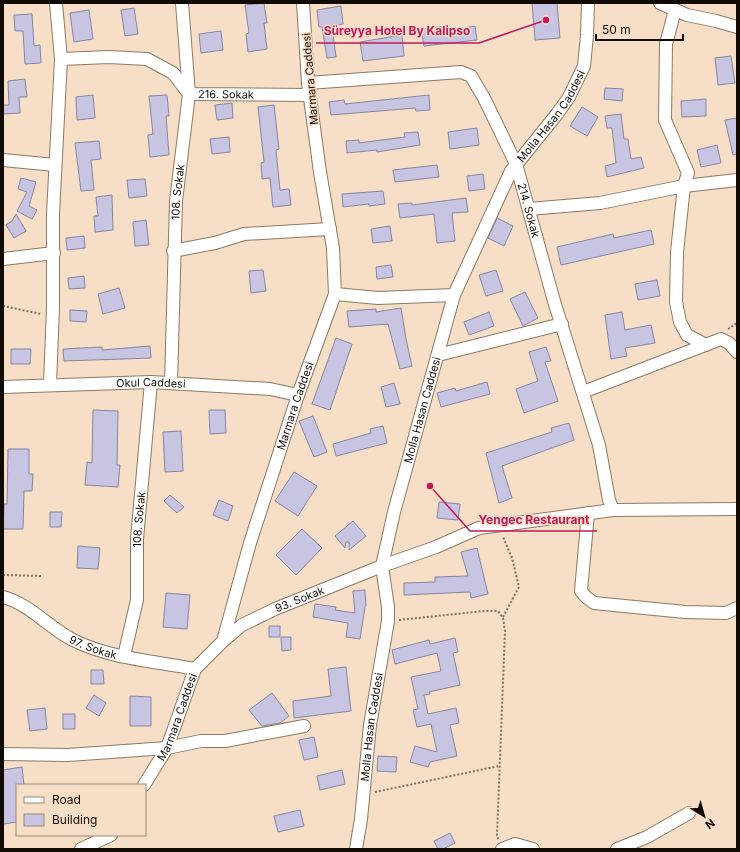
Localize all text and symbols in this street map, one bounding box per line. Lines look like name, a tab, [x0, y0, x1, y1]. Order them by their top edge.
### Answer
scale bar	[596, 16, 683, 42]
callout: Süreyya Hotel By Kalipso	[316, 19, 479, 43]
text: 50 m	[602, 22, 631, 37]
text: Süreyya Hotel By Kalipso	[324, 23, 470, 38]
street label: Marmara Caddesi	[299, 32, 321, 126]
street label: Molla Hasan Caddesi	[514, 68, 588, 165]
street label: 216. Sokak	[198, 87, 254, 102]
street label: 108. Sokak	[168, 163, 187, 220]
street label: 214. Sokak	[515, 181, 543, 239]
street label: Molla Hasan Caddesi	[401, 355, 444, 465]
street label: Marmara Caddesi	[274, 360, 317, 452]
street label: Okul Caddesi	[116, 375, 186, 391]
street label: 108. Sokak	[130, 491, 148, 548]
callout: Yengec Restaurant	[470, 507, 597, 531]
text: Yengec Restaurant	[479, 512, 590, 527]
street label: 93. Sokak	[273, 583, 326, 615]
street label: 97. Sokak	[67, 632, 118, 662]
street label: Marmara Caddesi	[154, 672, 200, 763]
street label: Molla Hasan Caddesi	[358, 672, 386, 782]
legend	[16, 784, 146, 836]
text: Road	[52, 792, 81, 807]
north arrow	[684, 796, 724, 836]
text: Building	[52, 812, 97, 827]
text: N	[702, 816, 718, 832]

